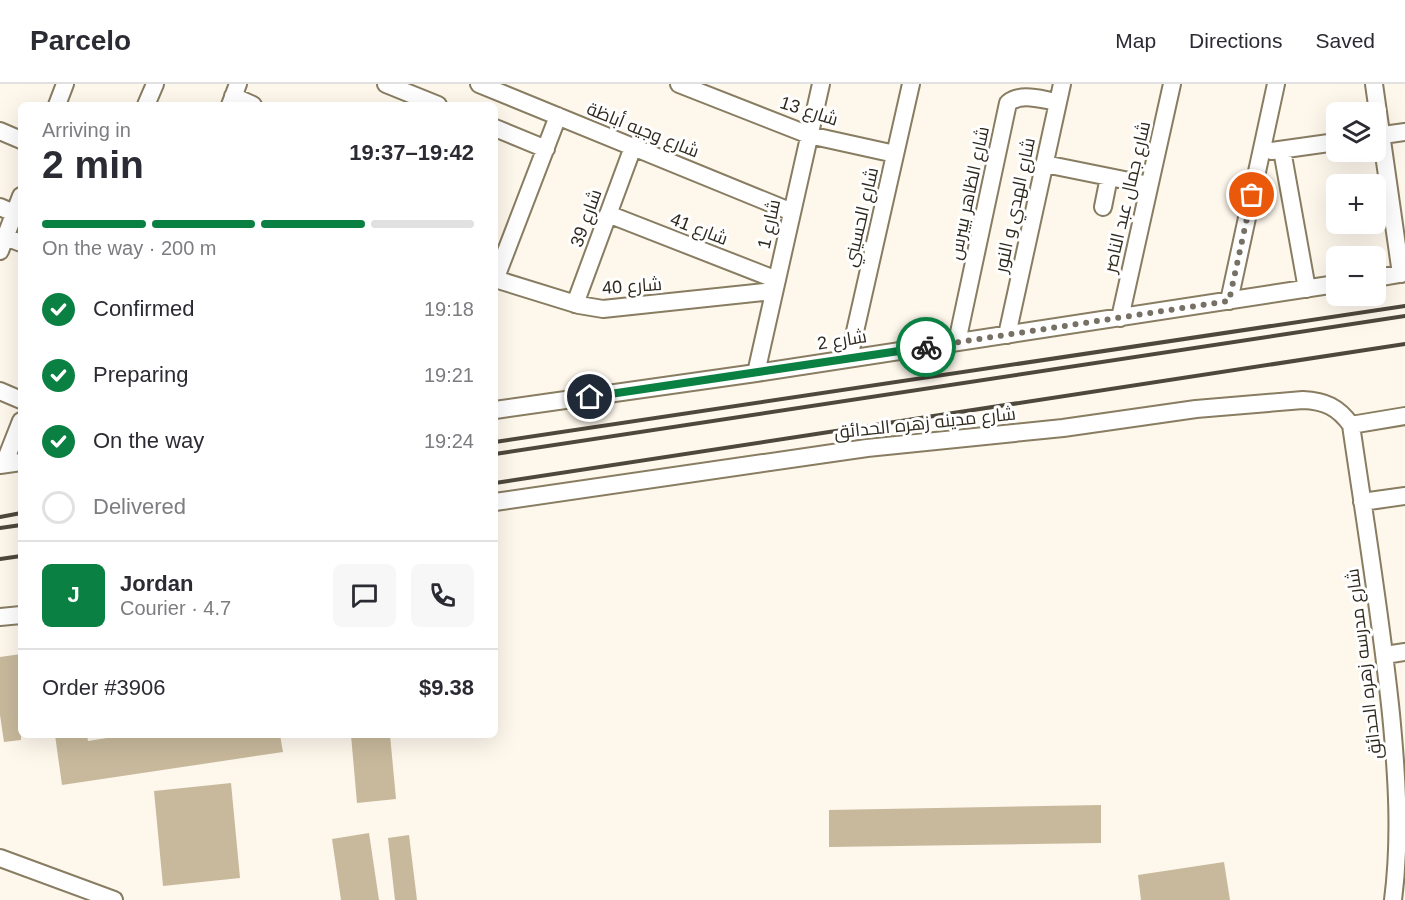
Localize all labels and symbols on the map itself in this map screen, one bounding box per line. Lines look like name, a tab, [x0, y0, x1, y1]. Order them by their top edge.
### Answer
street label: شارع 13	[777, 92, 841, 132]
street label: شارع وجيه أباظة	[583, 97, 702, 163]
street label: شارع جمال عبد الناصر	[1100, 119, 1156, 276]
street label: شارع الظاهر بيبرس	[945, 125, 995, 262]
street label: شارع الهدي و النور	[991, 136, 1043, 276]
street label: شارع الحسيني	[840, 165, 886, 269]
pin	[1226, 169, 1277, 220]
street label: شارع 39	[566, 186, 608, 250]
street label: شارع 1	[754, 197, 786, 251]
street label: شارع 41	[667, 209, 731, 251]
street label: شارع 40	[601, 274, 663, 300]
courier	[896, 317, 956, 377]
street label: شارع 2	[816, 326, 869, 356]
pin	[564, 371, 615, 422]
street label: شارع مدينه زهره الحدائق	[833, 404, 1017, 444]
street label: شارع مدرسه زهره الحدائق	[1342, 567, 1388, 761]

